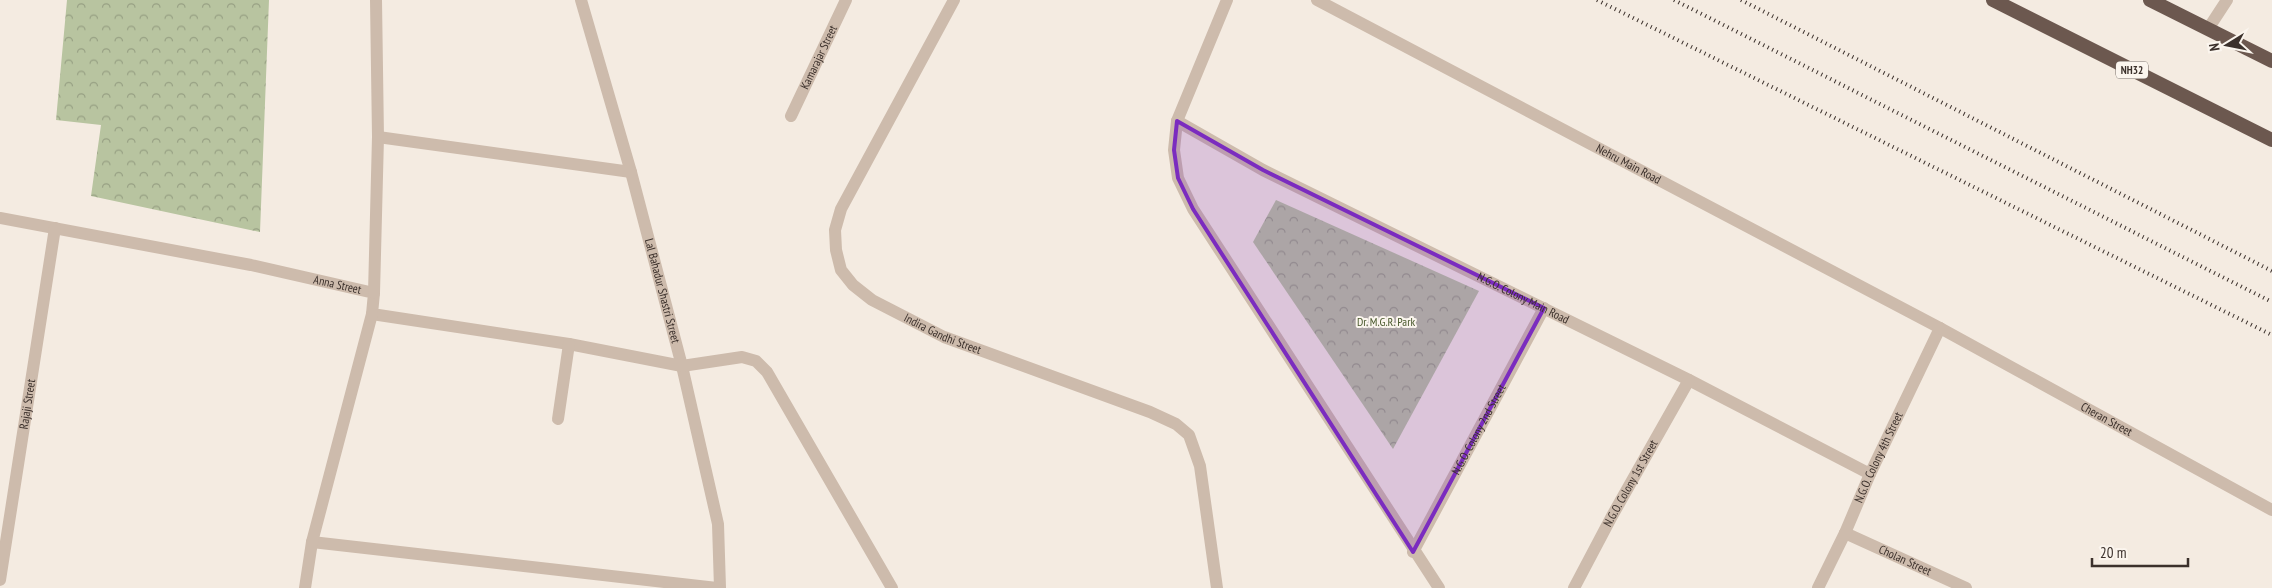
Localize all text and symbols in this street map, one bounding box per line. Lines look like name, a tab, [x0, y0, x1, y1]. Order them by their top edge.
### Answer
north arrow	[2202, 20, 2252, 70]
street label: Kamarajar Street	[797, 22, 840, 92]
text: N	[2205, 42, 2224, 53]
road number: NH32	[2116, 62, 2148, 78]
street label: Nehru Main Road	[1594, 140, 1664, 187]
street label: Lal Bahadur Shastri Street	[642, 237, 684, 345]
street label: N.G.O. Colony Main Road	[1475, 269, 1572, 327]
street label: Anna Street	[312, 271, 364, 297]
street label: Indira Gandhi Street	[902, 310, 984, 357]
park label: Dr. M.G.R. Park	[1357, 314, 1415, 329]
street label: Rajaji Street	[16, 377, 38, 430]
street label: N.G.O. Colony 2nd Street	[1448, 381, 1509, 477]
street label: Cheran Street	[2078, 399, 2136, 439]
street label: N.G.O. Colony 4th Street	[1851, 409, 1906, 505]
street label: N.G.O. Colony 1st Street	[1600, 436, 1661, 529]
scale bar	[2092, 536, 2188, 568]
street label: Cholan Street	[1877, 541, 1935, 579]
text: 20 m	[2100, 543, 2126, 562]

